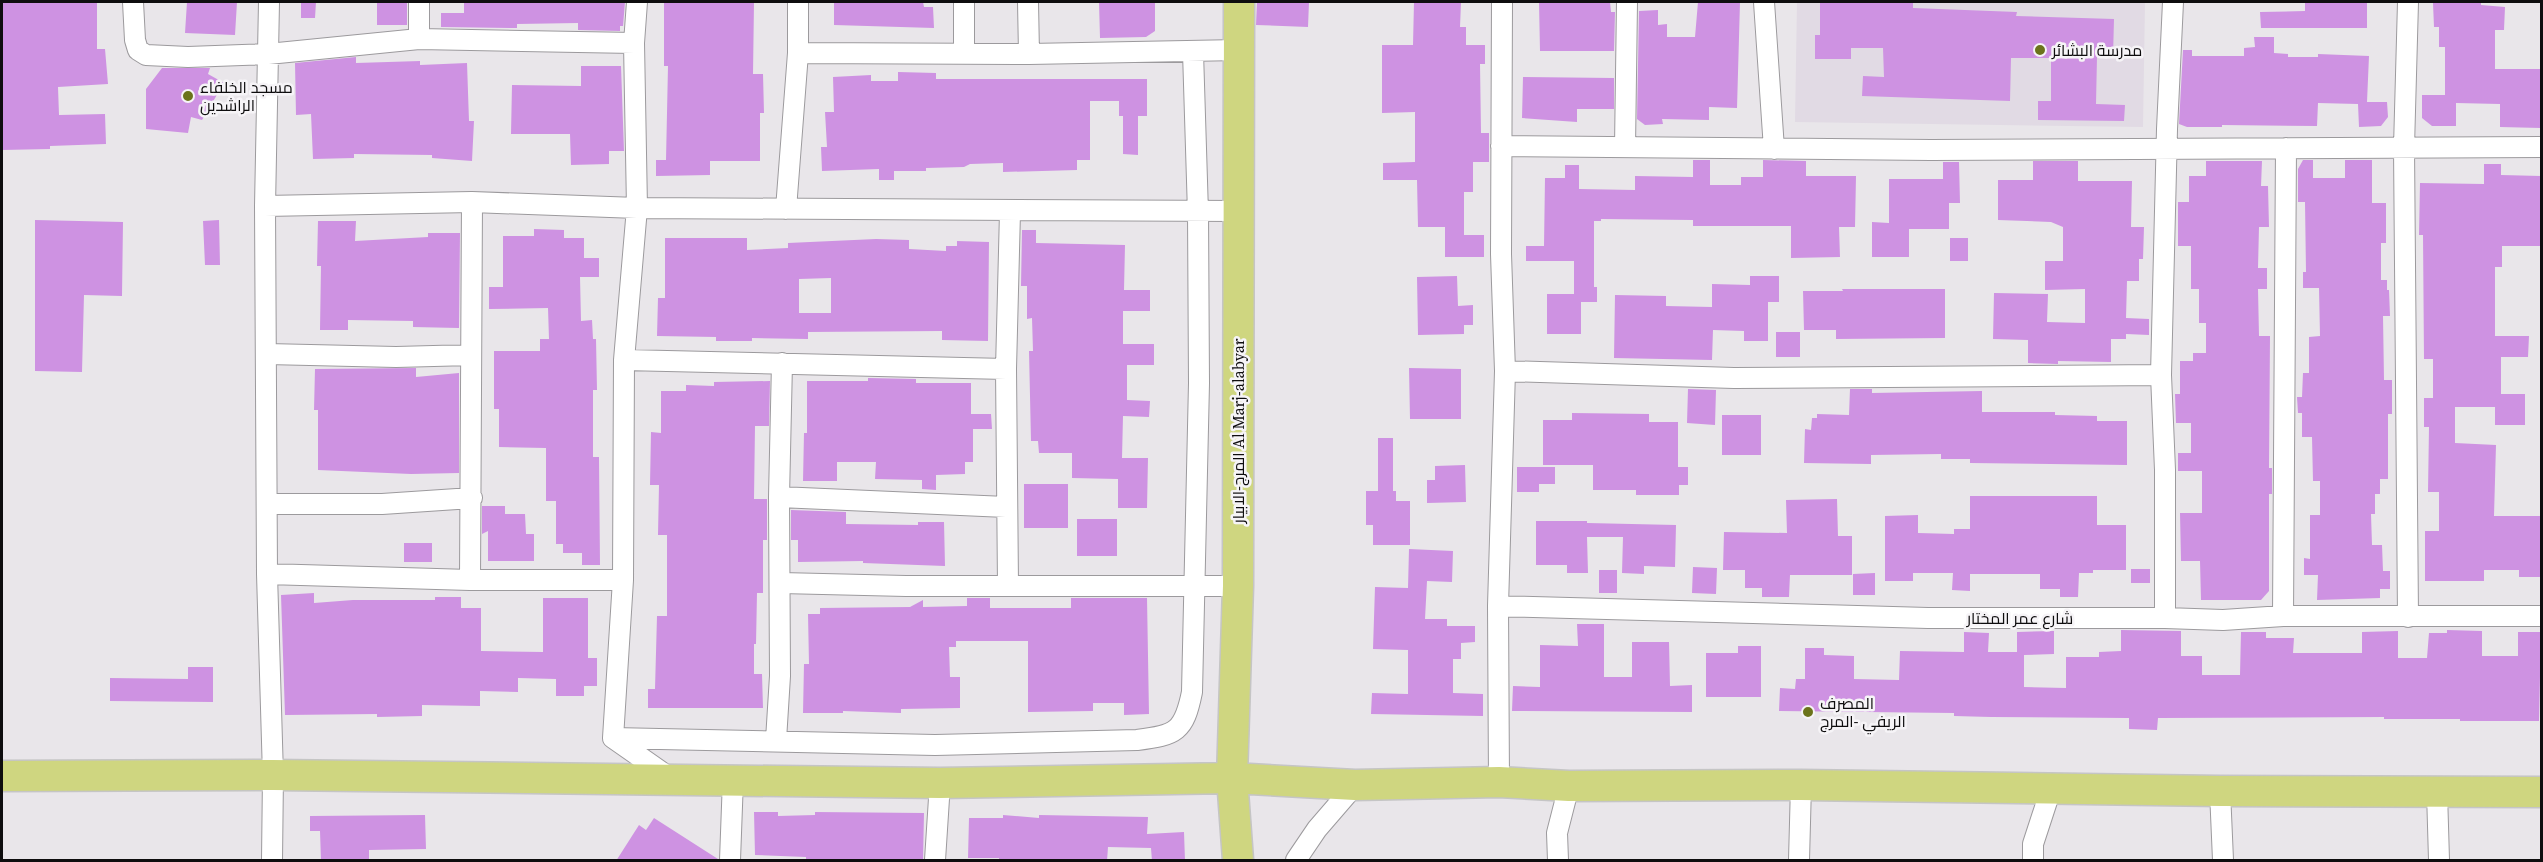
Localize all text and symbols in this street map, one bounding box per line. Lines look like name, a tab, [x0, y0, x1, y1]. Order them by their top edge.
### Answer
place label: مدرسة البشائر	[2051, 39, 2142, 61]
marker: مدرسة البشائر	[2033, 43, 2047, 57]
place label: مسجد الخلفاء الراشدين	[200, 76, 293, 116]
marker: مسجد الخلفاء الراشدين	[181, 89, 195, 103]
street label: المرج-الابيار Al Marj-alabyar	[1227, 338, 1250, 525]
street label: شارع عمر المختار	[1966, 607, 2073, 630]
place label: المصرف الريفي -المرج	[1820, 692, 1906, 735]
marker: المصرف الريفي -المرج	[1801, 705, 1815, 719]

